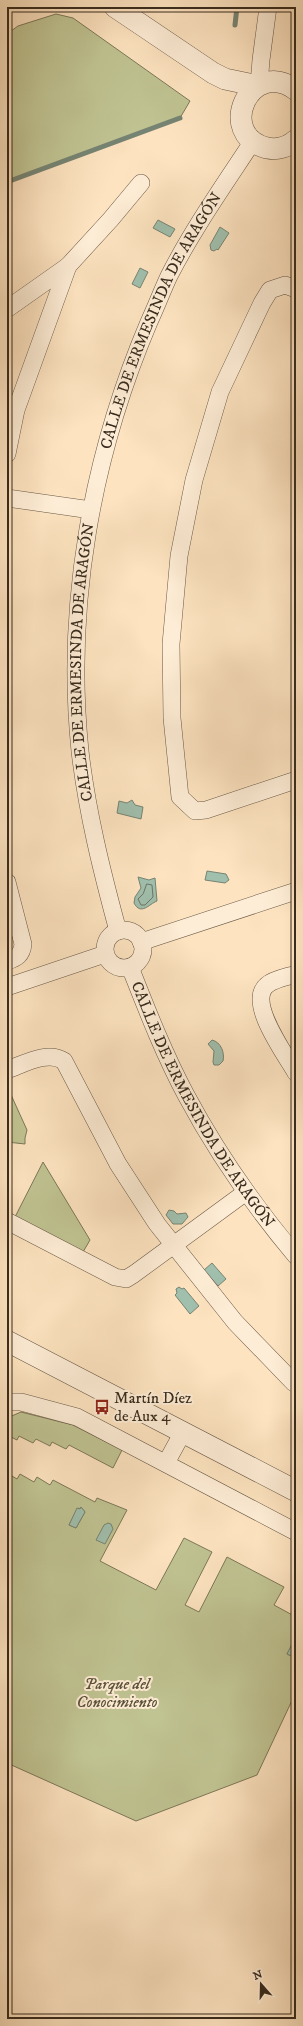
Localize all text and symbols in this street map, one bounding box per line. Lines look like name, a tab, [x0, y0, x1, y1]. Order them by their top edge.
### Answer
street label: CALLE DE ERMESINDA DE ARAGÓN	[96, 189, 226, 451]
street label: CALLE DE ERMESINDA DE ARAGÓN	[66, 522, 99, 803]
street label: CALLE DE ERMESINDA DE ARAGÓN	[127, 978, 279, 1231]
place label: Martín Díez de Aux 4	[114, 1388, 192, 1426]
bus stop icon: Martín Díez de Aux 4	[93, 1398, 111, 1416]
park label: Parque del Conocimiento	[76, 1674, 158, 1712]
north arrow	[241, 1964, 281, 2004]
text: N	[251, 1967, 265, 1984]

